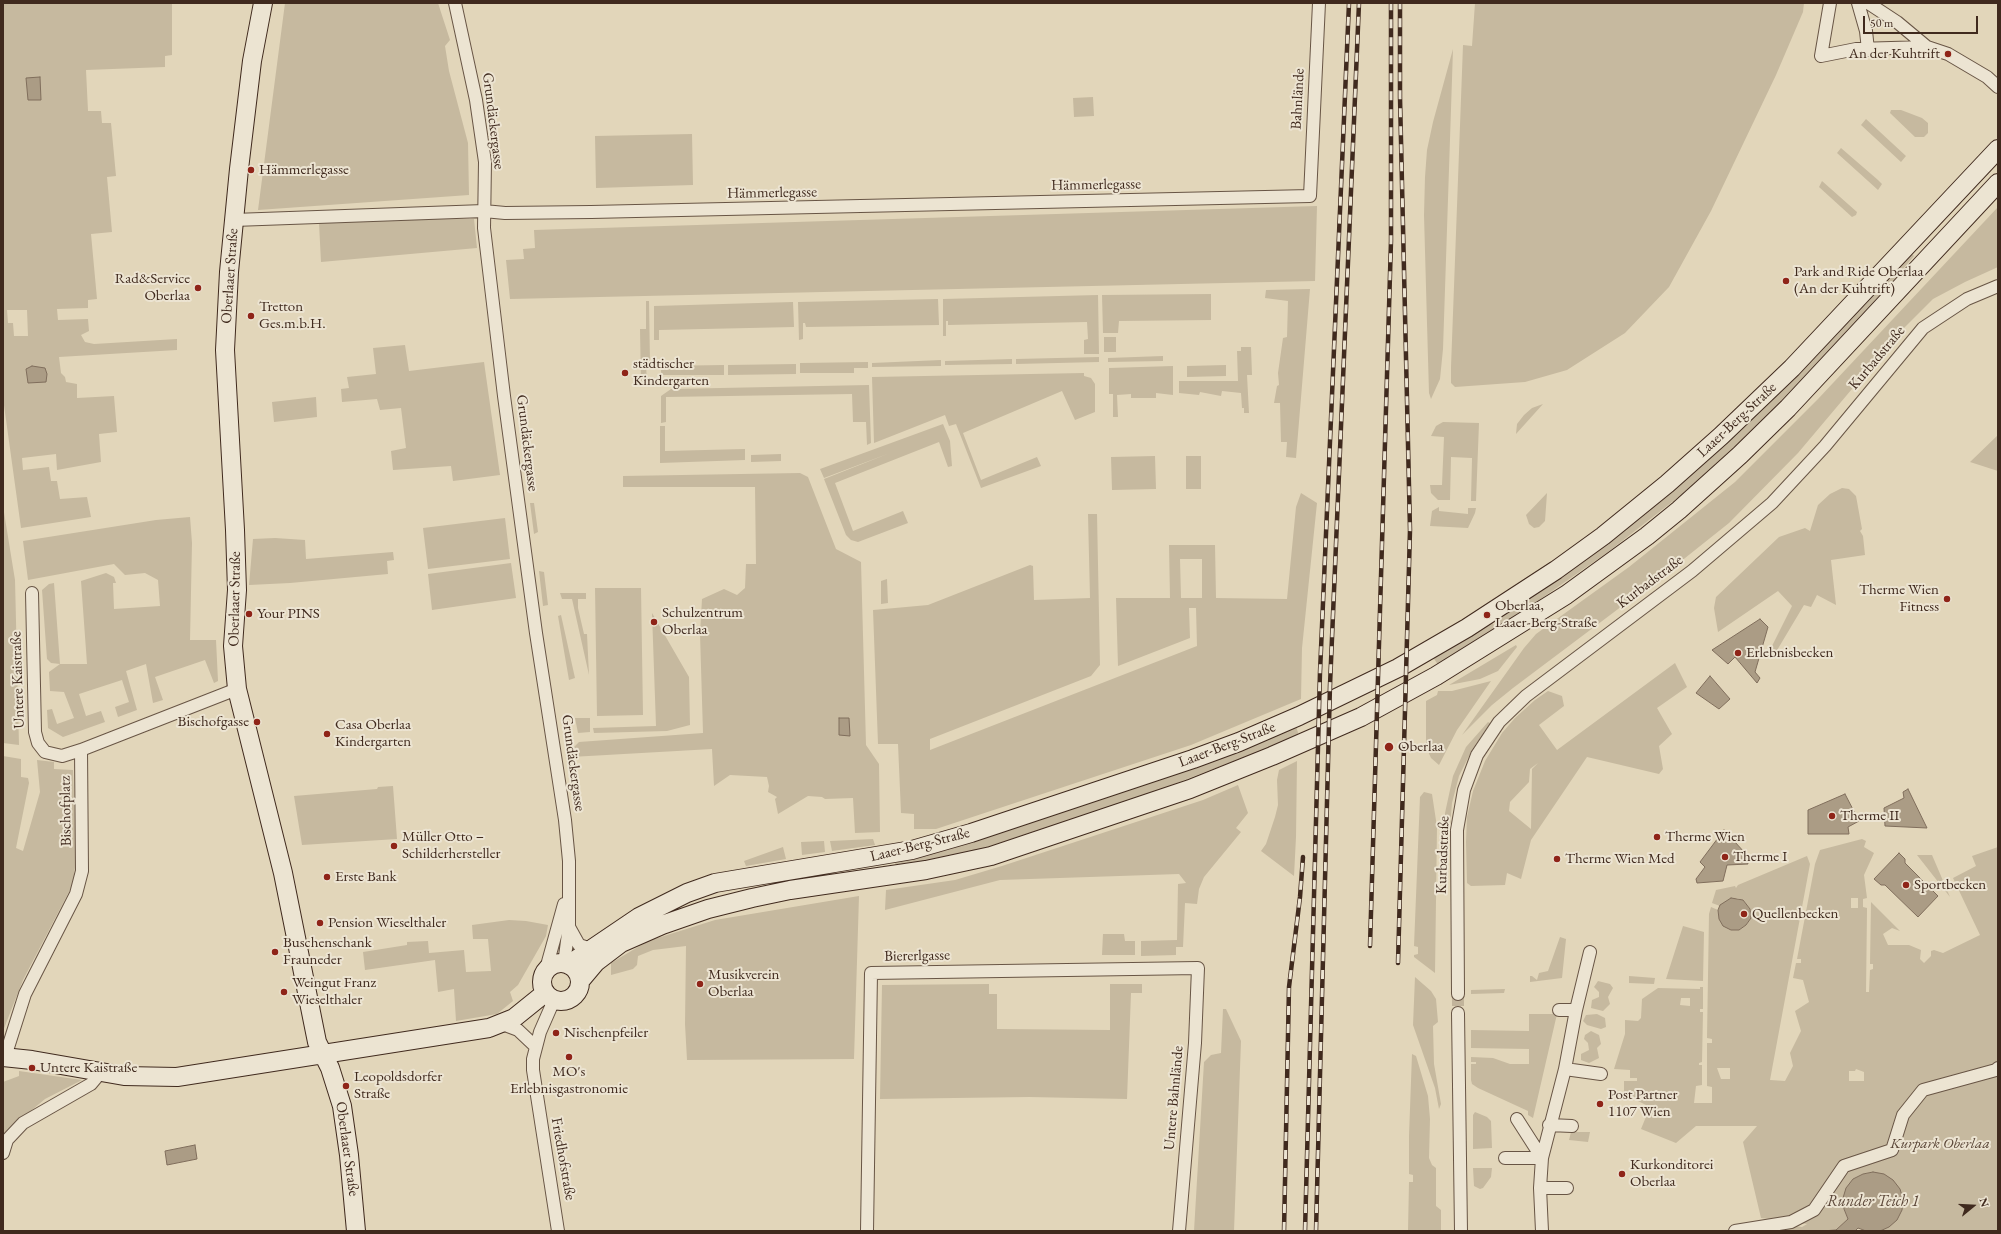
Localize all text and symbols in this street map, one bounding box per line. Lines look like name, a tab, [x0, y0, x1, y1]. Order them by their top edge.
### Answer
scale bar	[1865, 8, 1980, 34]
text: 50 m	[1870, 15, 1893, 31]
place label: An der Kuhtrift	[1849, 45, 1940, 63]
marker: An der Kuhtrift	[1943, 49, 1953, 59]
street label: Bahnlände	[1287, 68, 1309, 130]
street label: Grundäckergasse	[478, 72, 508, 170]
place label: Hämmerlegasse	[259, 161, 349, 179]
marker: Hämmerlegasse	[246, 165, 256, 175]
street label: Hämmerlegasse	[1051, 175, 1141, 195]
street label: Hämmerlegasse	[727, 183, 817, 203]
street label: Oberlaaer Straße	[218, 228, 242, 324]
place label: Park and Ride Oberlaa (An der Kuhtrift)	[1794, 263, 1923, 298]
place label: Rad&Service Oberlaa	[115, 270, 190, 305]
marker: Park and Ride Oberlaa (An der Kuhtrift)	[1781, 276, 1791, 286]
marker: Rad&Service Oberlaa	[193, 283, 203, 293]
place label: Tretton Ges.m.b.H.	[259, 298, 326, 333]
marker: Tretton Ges.m.b.H.	[246, 311, 256, 321]
street label: Kurbadstraße	[1845, 322, 1909, 394]
place label: städtischer Kindergarten	[633, 355, 709, 390]
marker: städtischer Kindergarten	[620, 368, 630, 378]
street label: Laaer-Berg-Straße	[1694, 379, 1780, 461]
street label: Grundäckergasse	[512, 394, 542, 492]
street label: Oberlaaer Straße	[225, 551, 245, 647]
street label: Kurbadstraße	[1613, 551, 1687, 613]
place label: Therme Wien Fitness	[1859, 581, 1939, 616]
marker: Therme Wien Fitness	[1942, 594, 1952, 604]
place label: Oberlaa, Laaer-Berg-Straße	[1495, 597, 1597, 632]
place label: Schulzentrum Oberlaa	[662, 604, 743, 639]
place label: Your PINS	[257, 605, 320, 623]
marker: Your PINS	[244, 609, 254, 619]
marker: Oberlaa, Laaer-Berg-Straße	[1482, 610, 1492, 620]
marker: Schulzentrum Oberlaa	[649, 617, 659, 627]
street label: Untere Kaistraße	[7, 631, 29, 729]
place label: Erlebnisbecken	[1746, 644, 1833, 662]
marker: Erlebnisbecken	[1733, 648, 1743, 658]
place label: Bischofgasse	[178, 713, 249, 731]
street label: Grundäckergasse	[557, 714, 589, 812]
place label: Casa Oberlaa Kindergarten	[335, 716, 411, 751]
marker: Bischofgasse	[252, 717, 262, 727]
street label: Laaer-Berg-Straße	[1176, 718, 1278, 772]
marker: Casa Oberlaa Kindergarten	[322, 729, 332, 739]
place label: Oberlaa	[1398, 738, 1444, 756]
marker: Oberlaa	[1383, 741, 1395, 753]
street label: Bischofplatz	[56, 775, 76, 847]
place label: Therme II	[1840, 807, 1899, 825]
marker: Therme II	[1827, 811, 1837, 821]
street label: Kurbadstraße	[1433, 816, 1453, 894]
street label: Laaer-Berg-Straße	[868, 824, 972, 866]
place label: Müller Otto – Schilderhersteller	[402, 828, 501, 863]
place label: Therme Wien	[1665, 828, 1745, 846]
marker: Therme Wien	[1652, 832, 1662, 842]
marker: Müller Otto – Schilderhersteller	[389, 841, 399, 851]
place label: Therme I	[1733, 848, 1787, 866]
place label: Therme Wien Med	[1565, 850, 1675, 868]
marker: Therme I	[1720, 852, 1730, 862]
marker: Therme Wien Med	[1552, 854, 1562, 864]
place label: Erste Bank	[335, 868, 397, 886]
marker: Erste Bank	[322, 872, 332, 882]
place label: Sportbecken	[1914, 876, 1986, 894]
marker: Sportbecken	[1901, 880, 1911, 890]
place label: Quellenbecken	[1752, 905, 1839, 923]
marker: Quellenbecken	[1739, 909, 1749, 919]
place label: Pension Wieselthaler	[328, 914, 446, 932]
marker: Pension Wieselthaler	[315, 918, 325, 928]
place label: Buschenschank Frauneder	[283, 934, 372, 969]
street label: Biererlgasse	[884, 946, 950, 966]
marker: Buschenschank Frauneder	[270, 947, 280, 957]
place label: Musikverein Oberlaa	[708, 966, 779, 1001]
place label: Weingut Franz Wieselthaler	[292, 974, 376, 1009]
marker: Musikverein Oberlaa	[695, 979, 705, 989]
marker: Weingut Franz Wieselthaler	[279, 987, 289, 997]
place label: Nischenpfeiler	[564, 1024, 648, 1042]
marker: Nischenpfeiler	[551, 1028, 561, 1038]
street label: Untere Bahnlände	[1160, 1045, 1188, 1151]
marker: MO's Erlebnisgastronomie	[564, 1052, 574, 1062]
place label: Untere Kaistraße	[40, 1059, 137, 1077]
marker: Untere Kaistraße	[27, 1063, 37, 1073]
place label: MO's Erlebnisgastronomie	[510, 1063, 628, 1098]
place label: Leopoldsdorfer Straße	[354, 1068, 442, 1103]
marker: Leopoldsdorfer Straße	[341, 1081, 351, 1091]
place label: Post Partner 1107 Wien	[1608, 1086, 1678, 1121]
marker: Post Partner 1107 Wien	[1595, 1099, 1605, 1109]
street label: Oberlaaer Straße	[331, 1100, 363, 1198]
street label: Friedhofstraße	[547, 1116, 579, 1202]
park label: Kurpark Oberlaa	[1890, 1135, 1990, 1153]
place label: Kurkonditorei Oberlaa	[1630, 1156, 1713, 1191]
marker: Kurkonditorei Oberlaa	[1617, 1169, 1627, 1179]
north arrow	[1953, 1186, 1993, 1226]
water label: Runder Teich 1	[1827, 1192, 1919, 1212]
text: N	[1976, 1196, 1992, 1209]

